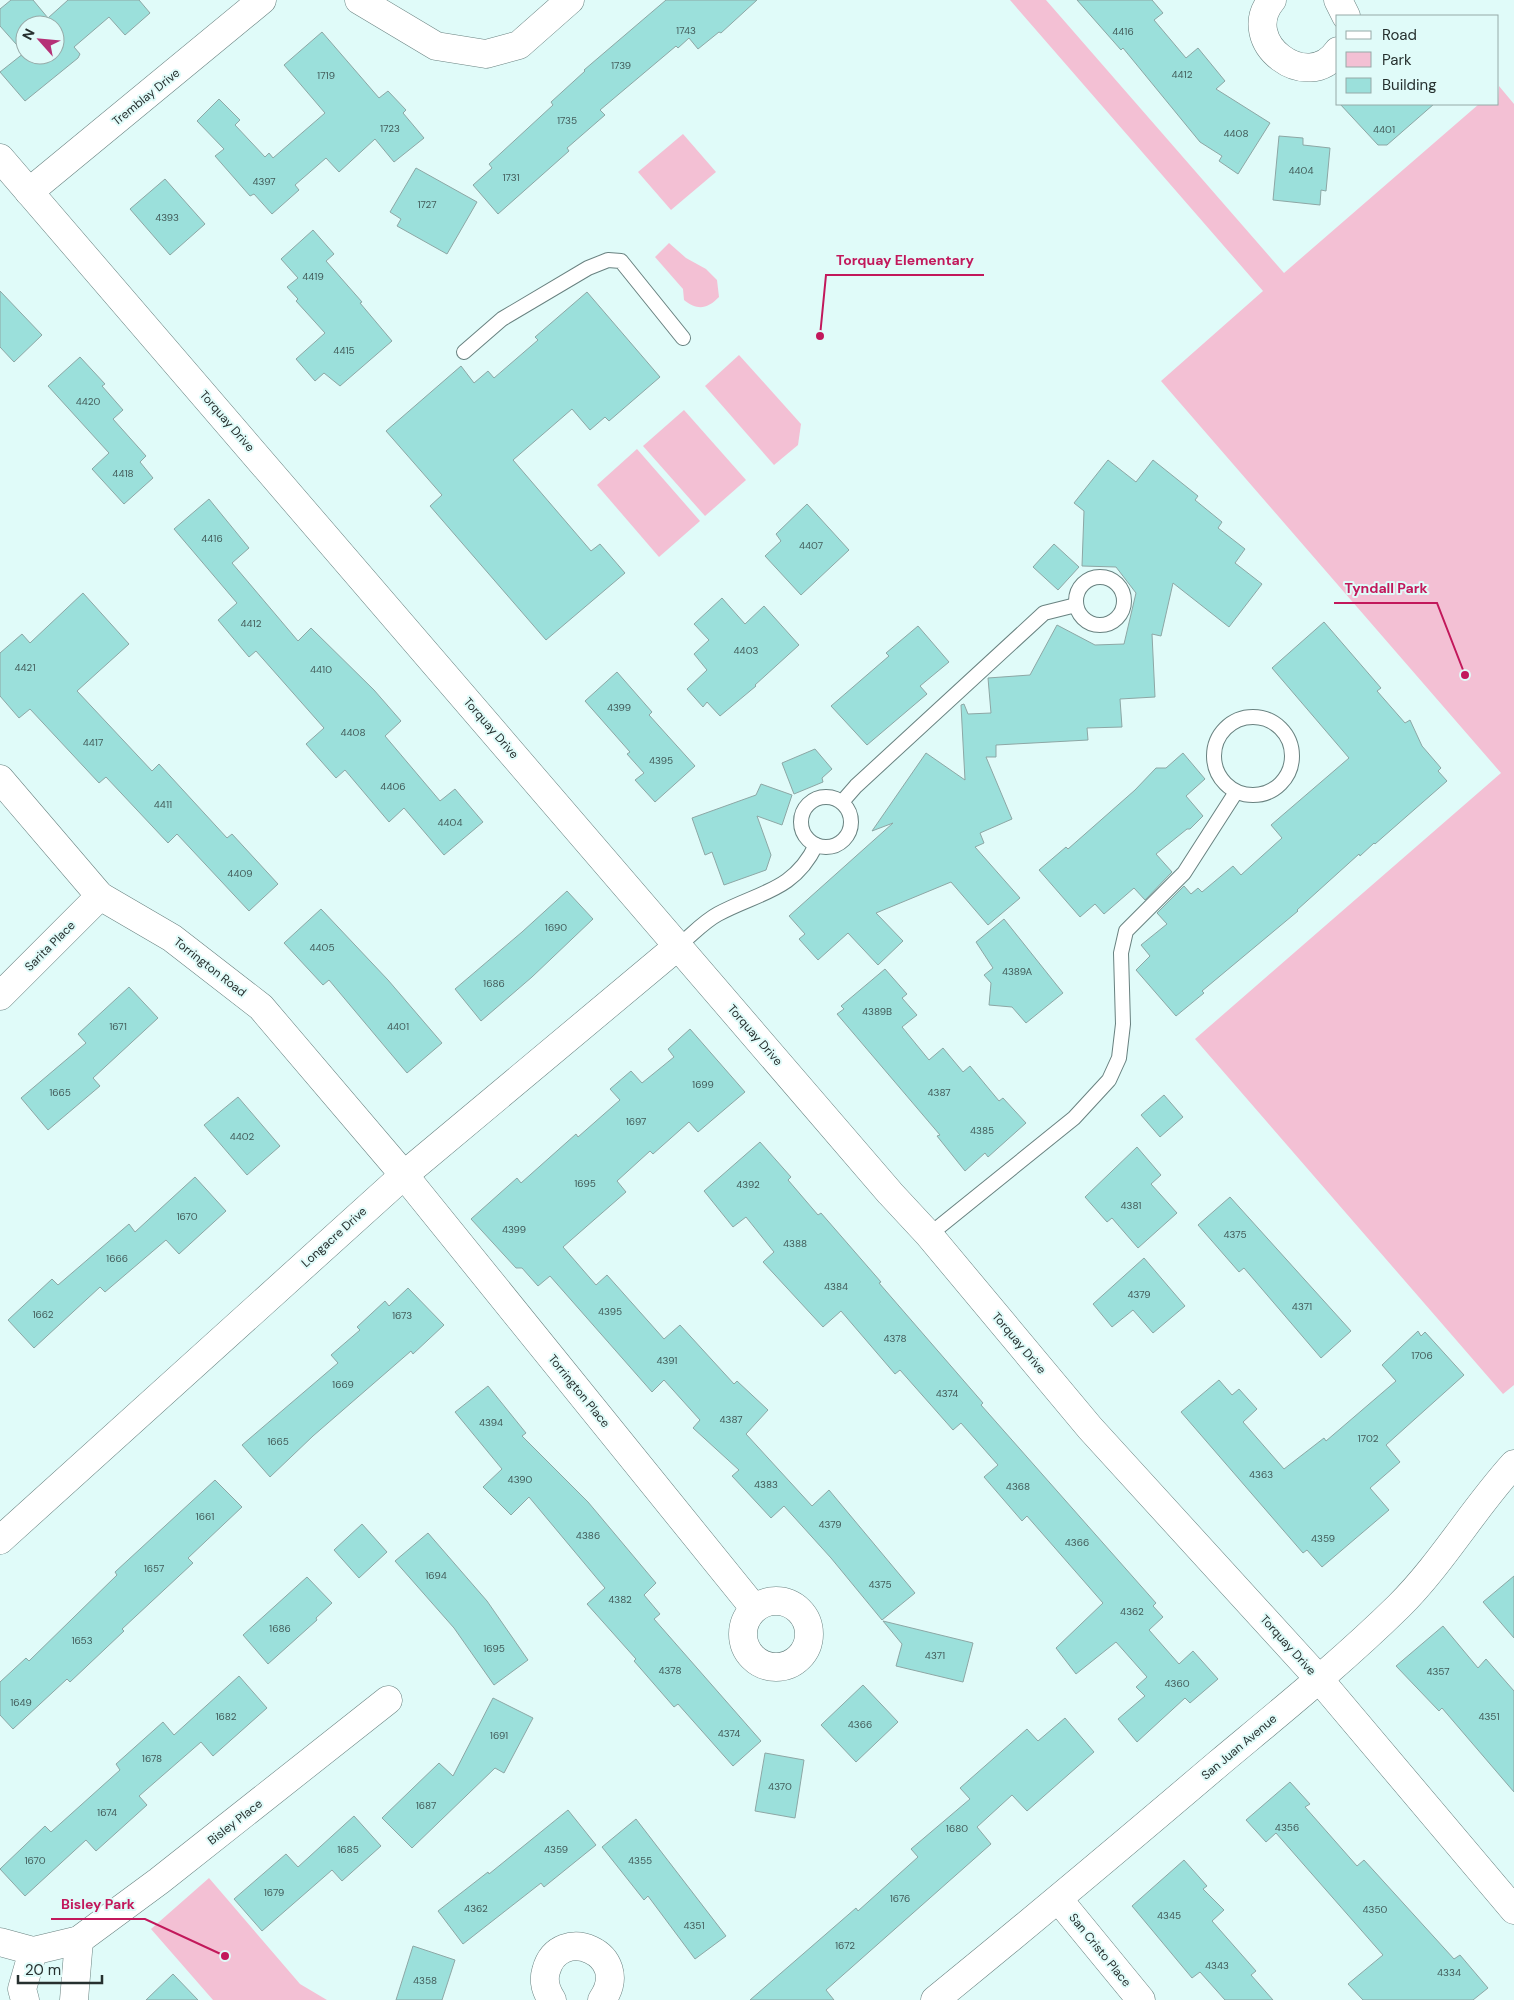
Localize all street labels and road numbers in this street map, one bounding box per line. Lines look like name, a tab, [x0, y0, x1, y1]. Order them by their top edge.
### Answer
street label: Tremblay Drive	[109, 65, 183, 129]
street label: Torquay Drive	[196, 387, 258, 455]
street label: Torquay Drive	[460, 694, 522, 762]
street label: Sarita Place	[21, 917, 79, 975]
street label: Torrington Road	[170, 934, 250, 1000]
street label: Torquay Drive	[724, 1001, 786, 1069]
street label: Longacre Drive	[298, 1203, 370, 1271]
street label: Torquay Drive	[988, 1309, 1050, 1377]
street label: Torrington Place	[545, 1351, 614, 1431]
street label: Torquay Drive	[1257, 1611, 1319, 1679]
street label: San Juan Avenue	[1198, 1711, 1280, 1783]
street label: Bisley Place	[204, 1796, 266, 1848]
street label: San Cristo Place	[1065, 1910, 1135, 1990]

